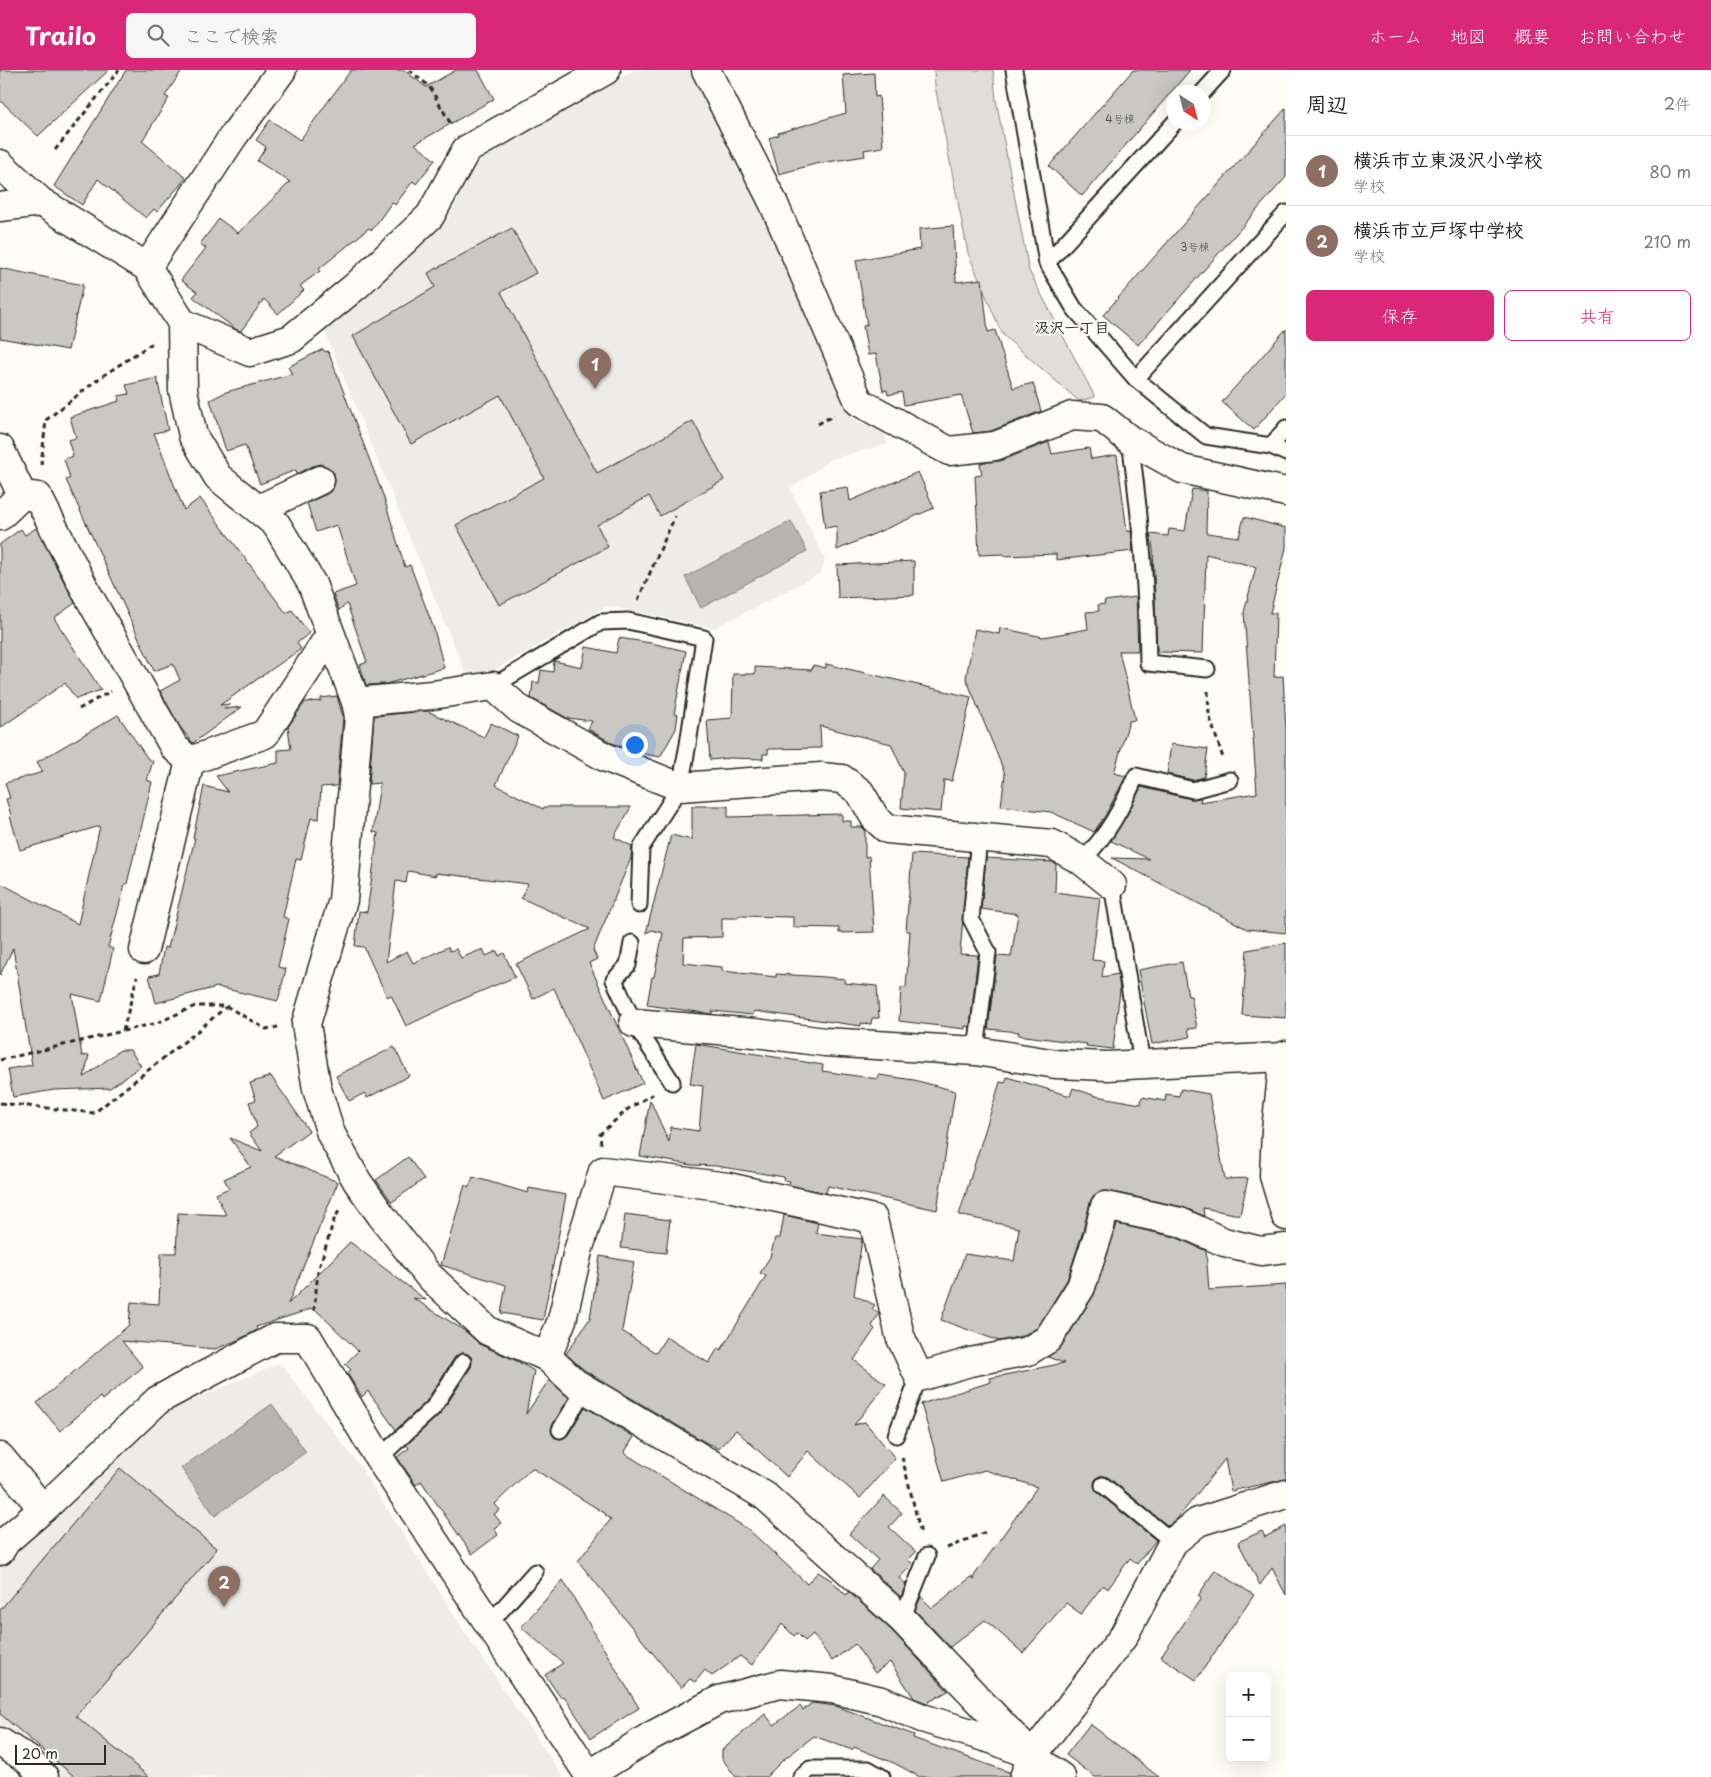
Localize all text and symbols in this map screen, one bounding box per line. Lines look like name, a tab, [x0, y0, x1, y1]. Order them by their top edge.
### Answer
search box	[126, 13, 476, 58]
text: Trailo	[25, 17, 96, 53]
icon: search	[144, 21, 172, 49]
text: ここで検索	[184, 21, 279, 49]
text: ホーム	[1369, 22, 1422, 49]
text: 地図	[1450, 22, 1486, 49]
text: 概要	[1514, 22, 1550, 49]
text: お問い合わせ	[1578, 22, 1686, 49]
north arrow	[1166, 85, 1211, 130]
text: 周辺	[1306, 87, 1348, 119]
text: 2件	[1664, 91, 1691, 115]
house number: 4号棟	[1105, 110, 1135, 127]
text: 横浜市立東汲沢小学校	[1353, 145, 1543, 173]
text: 1	[1318, 159, 1326, 183]
text: 80 m	[1649, 159, 1691, 183]
text: 学校	[1353, 173, 1385, 197]
text: 横浜市立戸塚中学校	[1353, 215, 1524, 243]
text: 2	[1316, 229, 1328, 253]
text: 210 m	[1643, 229, 1691, 253]
house number: 3号棟	[1180, 238, 1210, 255]
text: 学校	[1353, 243, 1385, 267]
button: 保存	[1306, 290, 1494, 341]
button: 共有	[1504, 290, 1691, 341]
district label: 汲沢一丁目	[1034, 315, 1110, 338]
pin: 1	[579, 348, 611, 389]
your location	[622, 732, 648, 758]
pin: 2	[208, 1566, 240, 1607]
map controls	[1226, 1672, 1271, 1762]
button: +	[1226, 1672, 1271, 1717]
button: −	[1226, 1717, 1271, 1762]
scale bar	[15, 1742, 106, 1765]
text: 20 m	[22, 1743, 58, 1764]

